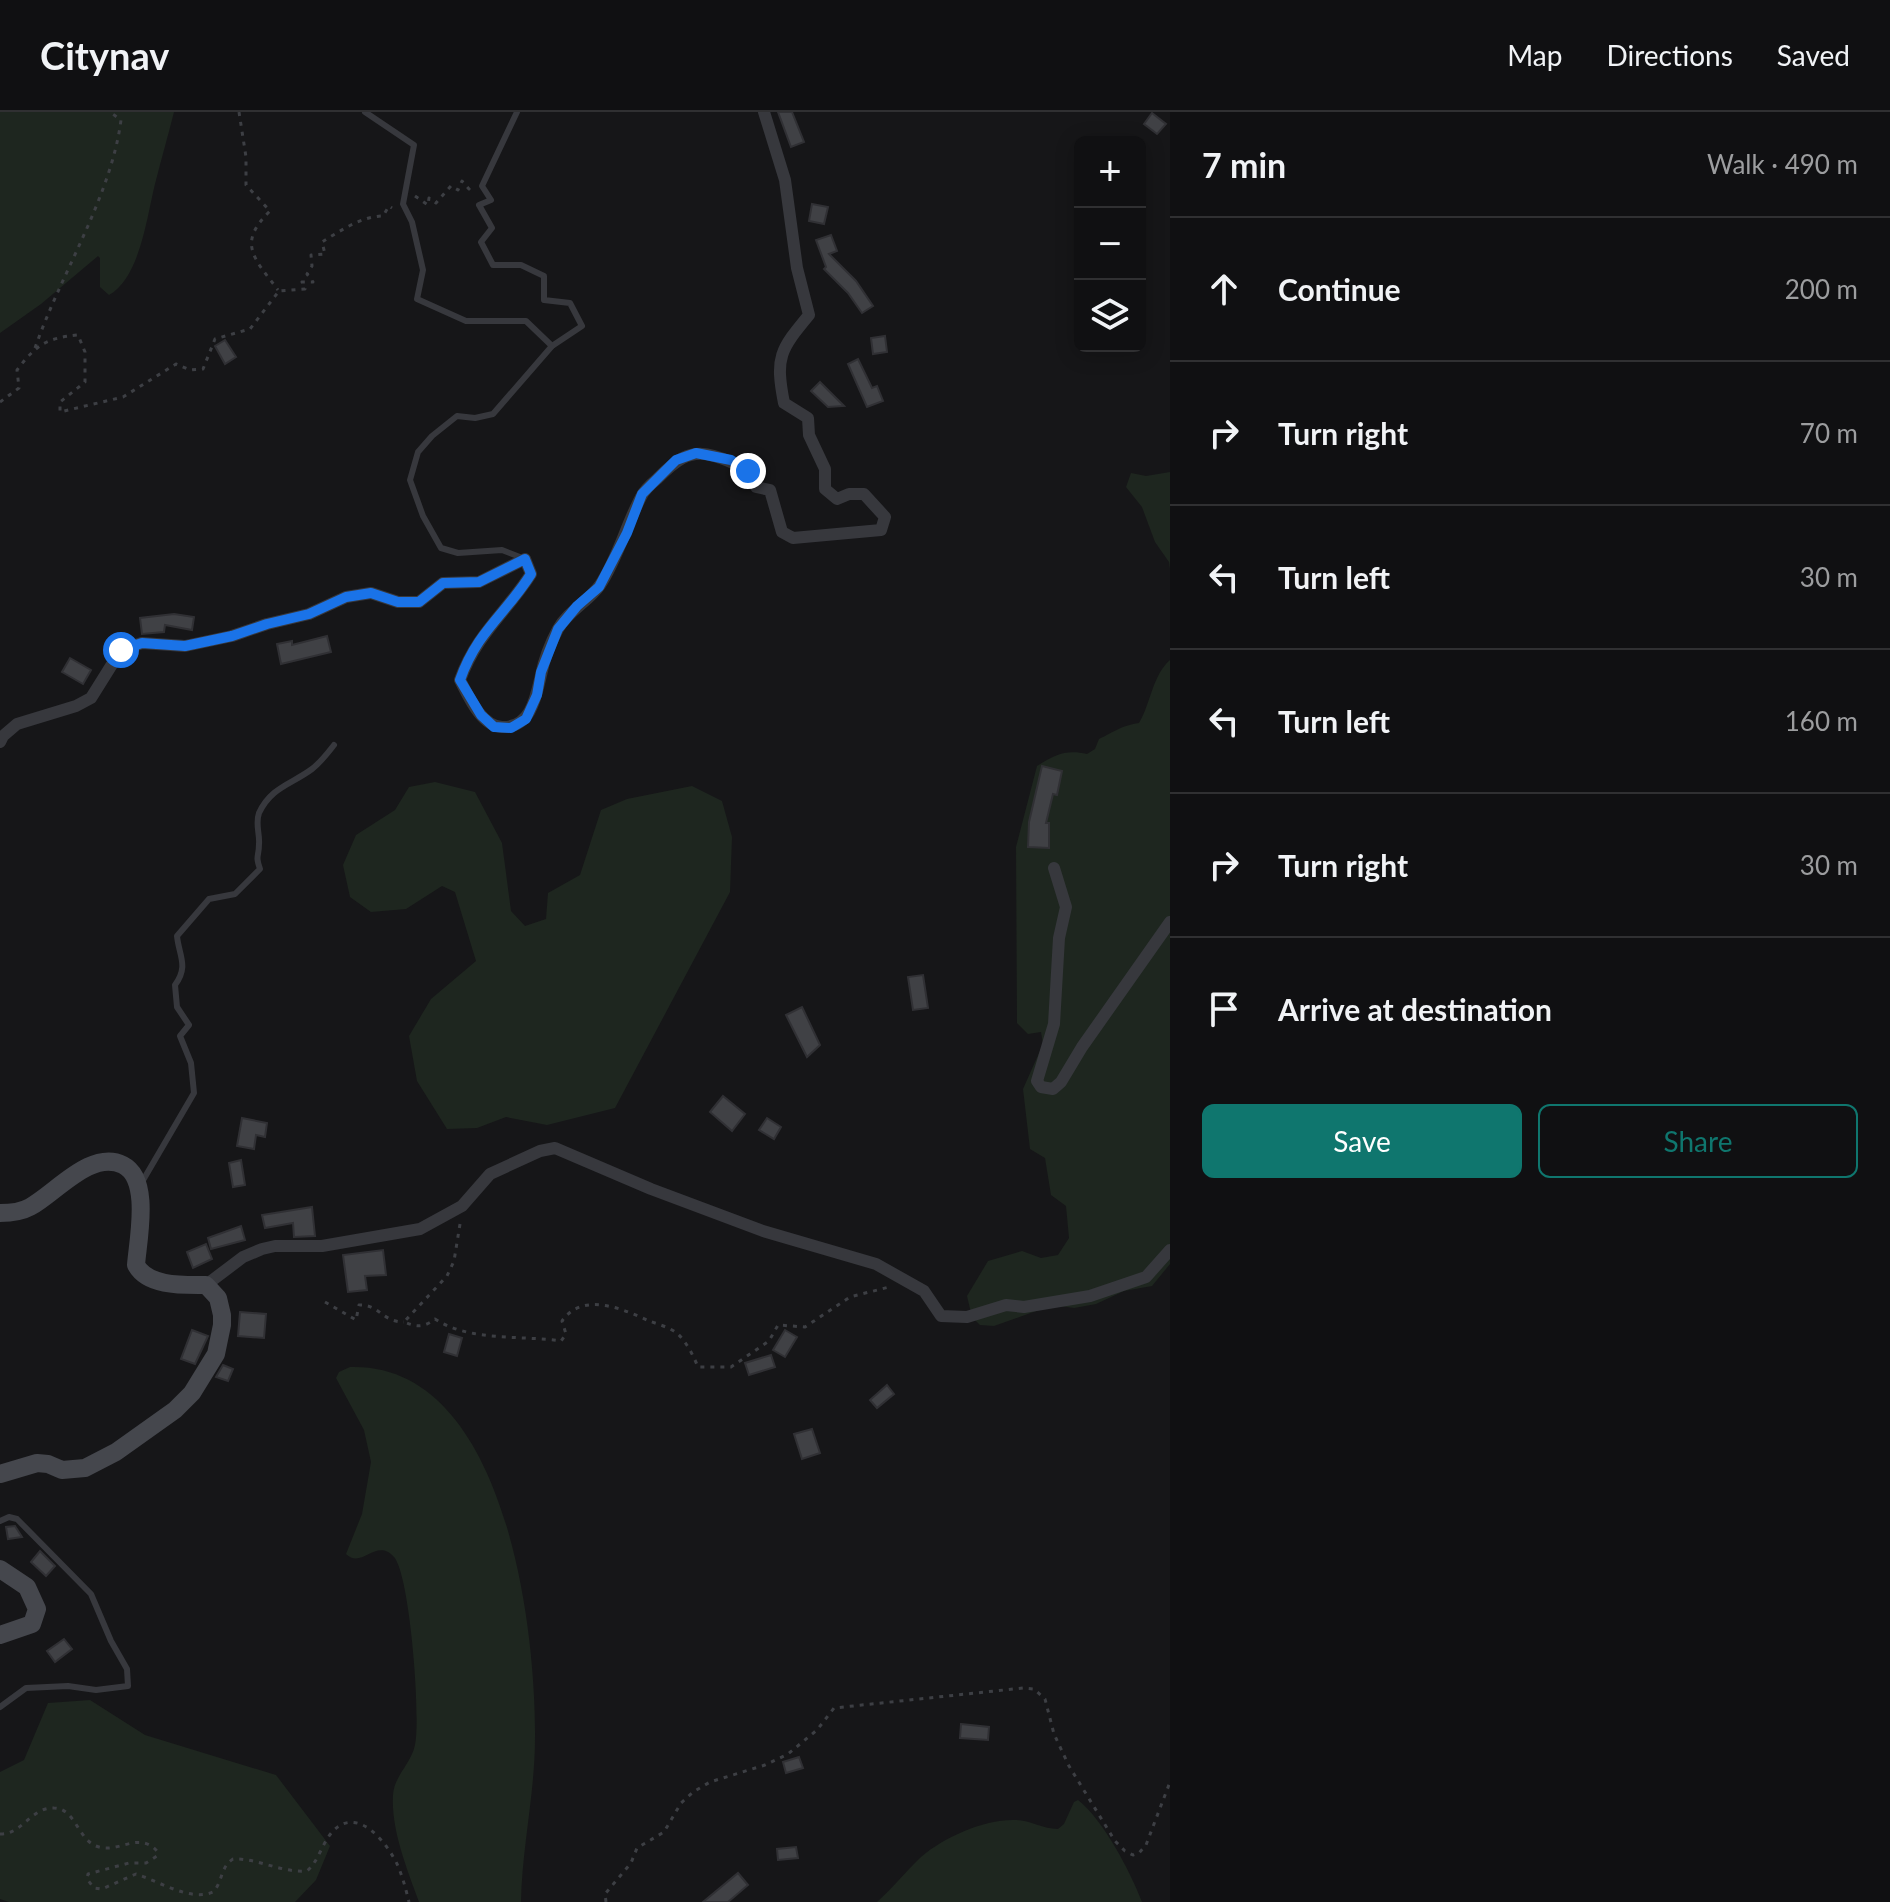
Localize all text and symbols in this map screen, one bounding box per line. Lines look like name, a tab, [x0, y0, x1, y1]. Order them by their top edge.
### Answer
text: Citynav	[40, 32, 169, 78]
text: Map	[1507, 38, 1562, 72]
text: Directions	[1606, 38, 1733, 72]
text: Saved	[1777, 38, 1850, 72]
map controls	[1074, 136, 1146, 352]
button: +	[1074, 136, 1146, 208]
text: 7 min	[1202, 144, 1286, 185]
text: Walk · 490 m	[1707, 148, 1858, 180]
button: −	[1074, 208, 1146, 280]
icon: ahead	[1202, 267, 1246, 311]
text: Continue	[1278, 271, 1401, 307]
text: 200 m	[1785, 273, 1858, 305]
button: layers	[1074, 280, 1146, 352]
icon: right	[1202, 411, 1246, 455]
text: Turn right	[1278, 415, 1408, 451]
text: 70 m	[1800, 417, 1858, 449]
route end	[730, 453, 766, 489]
icon: left	[1202, 555, 1246, 599]
text: Turn left	[1278, 559, 1390, 595]
text: 30 m	[1800, 561, 1858, 593]
route start	[103, 632, 139, 668]
icon: left	[1202, 699, 1246, 743]
text: Turn left	[1278, 703, 1390, 739]
text: 160 m	[1785, 705, 1858, 737]
icon: right	[1202, 843, 1246, 887]
text: Turn right	[1278, 847, 1408, 883]
text: 30 m	[1800, 849, 1858, 881]
icon: arrive	[1202, 987, 1246, 1031]
text: Arrive at destination	[1278, 991, 1552, 1027]
button: Save	[1202, 1104, 1522, 1178]
button: Share	[1538, 1104, 1858, 1178]

